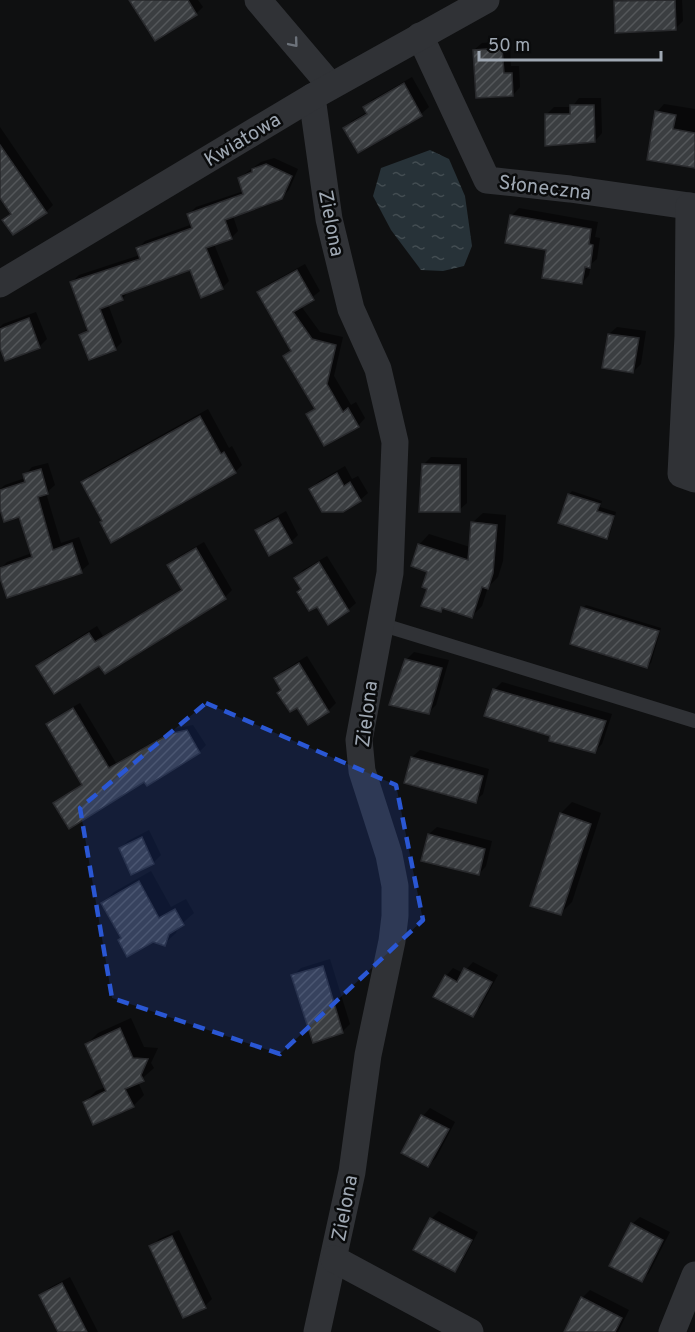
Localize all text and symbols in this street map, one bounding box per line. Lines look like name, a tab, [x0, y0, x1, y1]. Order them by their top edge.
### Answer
scale bar	[479, 24, 660, 62]
text: 50 m	[488, 35, 530, 58]
one-way arrow	[287, 36, 298, 47]
street label: Kwiatowa	[200, 108, 286, 174]
street label: Słoneczna	[497, 170, 592, 208]
street label: Zielona	[311, 188, 349, 259]
street label: Zielona	[351, 679, 385, 749]
street label: Zielona	[327, 1173, 365, 1244]

